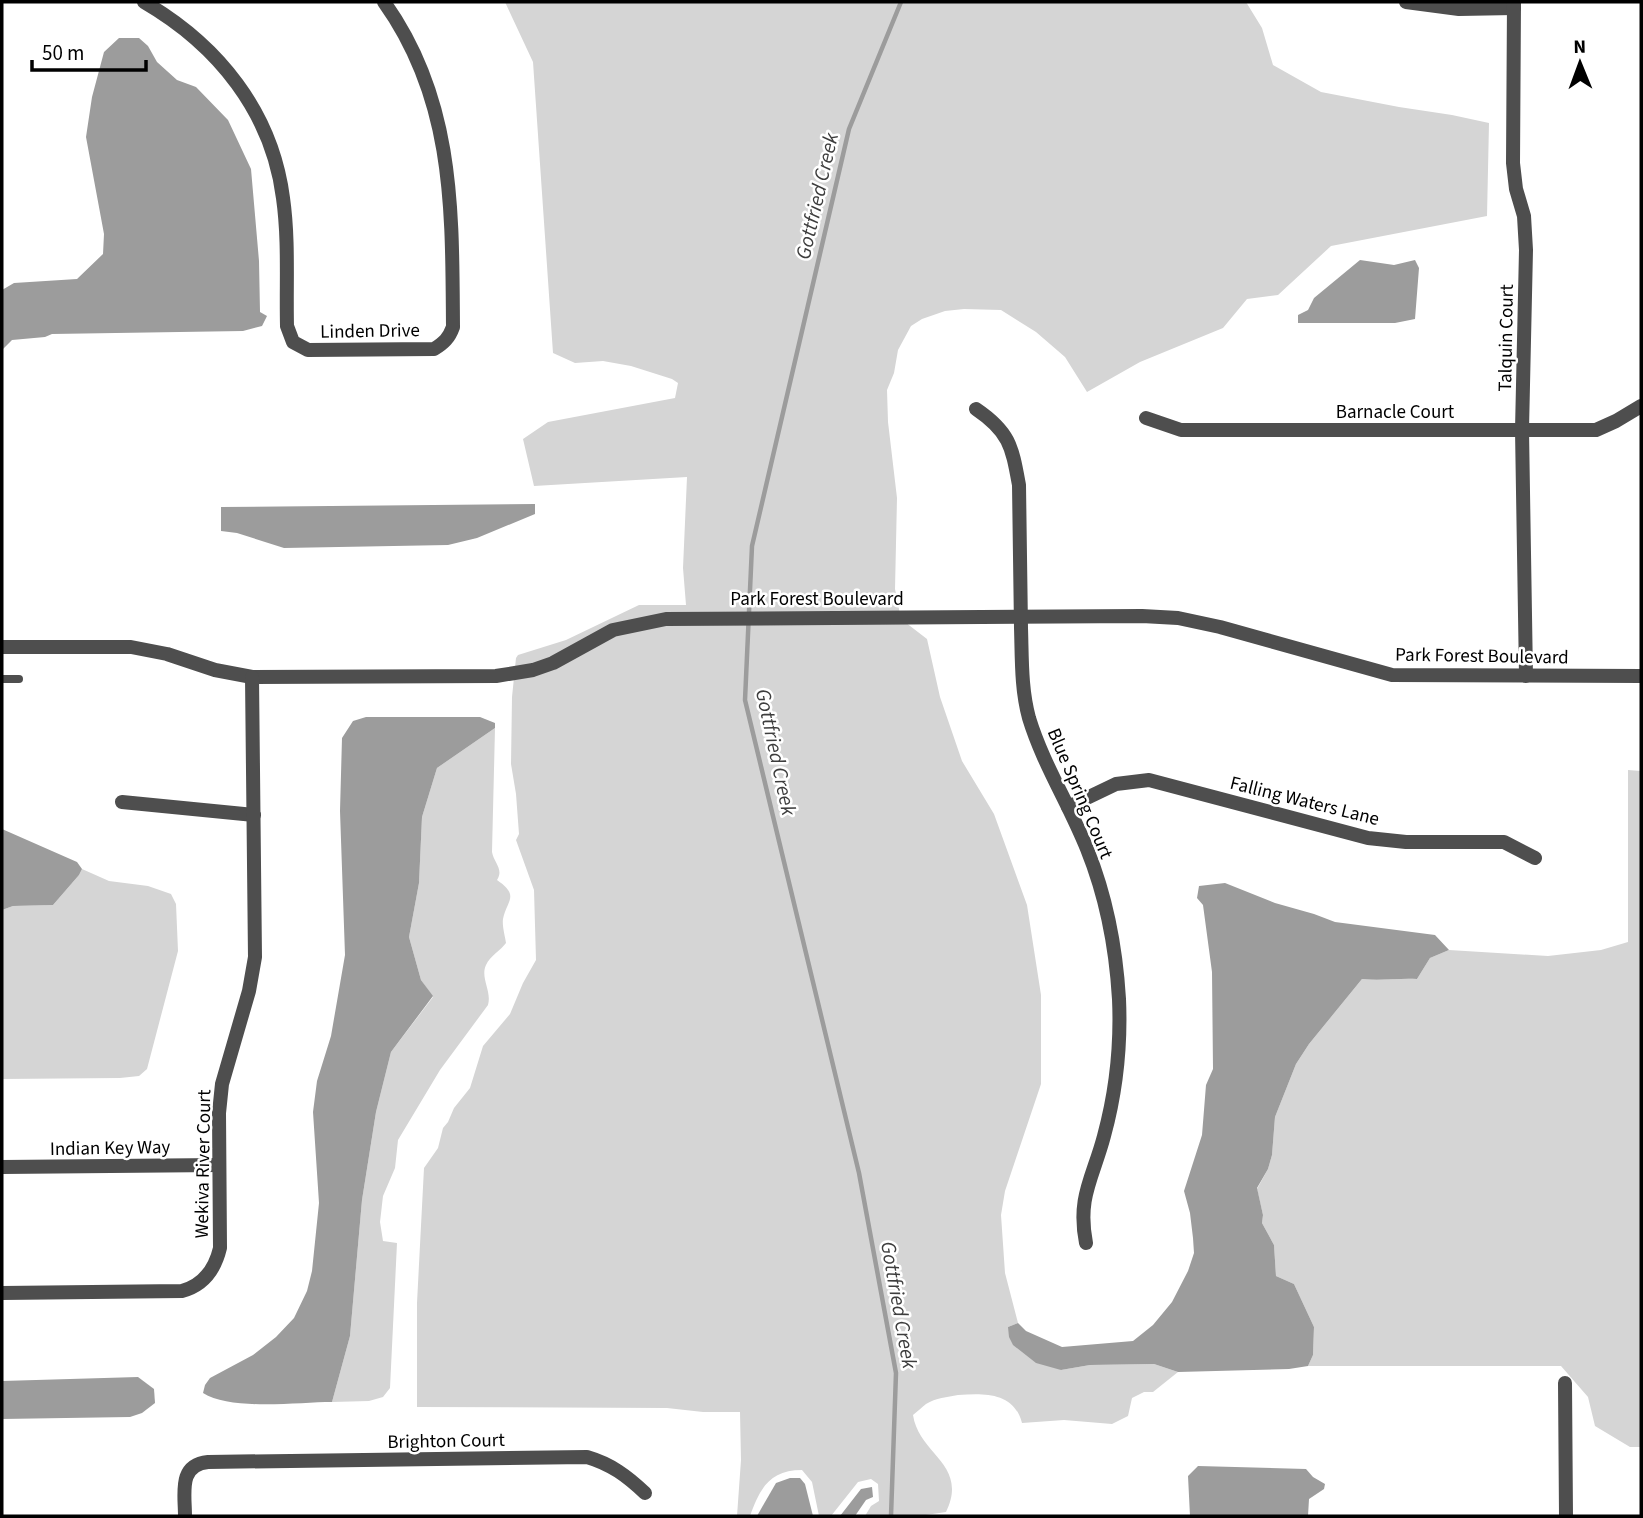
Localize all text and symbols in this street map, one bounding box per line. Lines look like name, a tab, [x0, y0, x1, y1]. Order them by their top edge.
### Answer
scale bar	[32, 28, 145, 72]
north arrow	[1545, 28, 1615, 98]
text: N	[1573, 34, 1586, 61]
text: 50 m	[42, 38, 84, 68]
water label: Gottfried Creek	[788, 129, 846, 262]
street label: Talquin Court	[1492, 283, 1521, 392]
street label: Linden Drive	[320, 317, 420, 346]
street label: Barnacle Court	[1336, 399, 1455, 426]
street label: Park Forest Boulevard	[730, 586, 904, 613]
street label: Park Forest Boulevard	[1395, 641, 1569, 672]
water label: Gottfried Creek	[748, 686, 804, 819]
street label: Blue Spring Court	[1040, 724, 1120, 864]
street label: Falling Waters Lane	[1227, 770, 1382, 833]
street label: Wekiva River Court	[189, 1089, 218, 1239]
street label: Indian Key Way	[50, 1134, 171, 1163]
water label: Gottfried Creek	[873, 1239, 925, 1372]
street label: Brighton Court	[387, 1427, 506, 1456]

